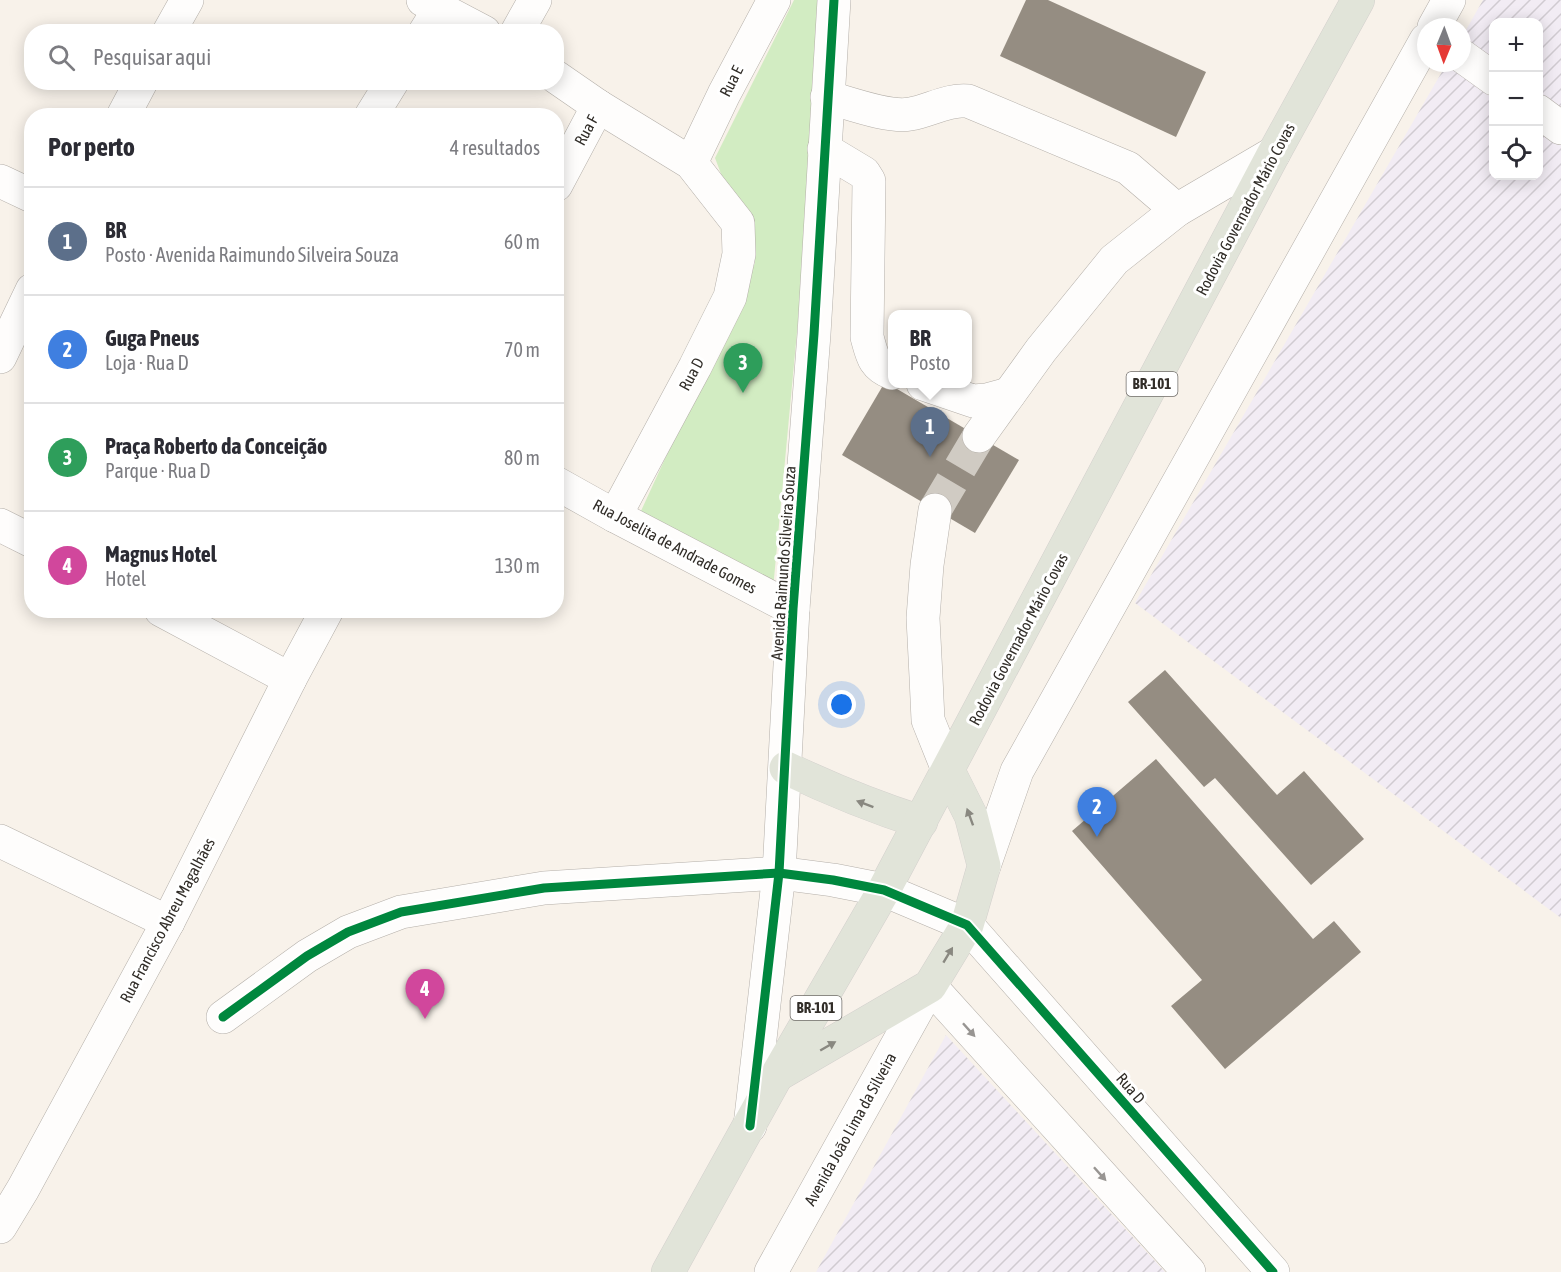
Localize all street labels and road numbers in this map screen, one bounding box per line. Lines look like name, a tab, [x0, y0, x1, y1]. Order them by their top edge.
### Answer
street label: Rua E	[716, 62, 746, 99]
street label: Rua F	[571, 111, 602, 148]
street label: Rodovia Governador Mário Covas	[1192, 120, 1298, 298]
street label: Rua D	[675, 355, 707, 393]
road number: BR-101	[1126, 372, 1178, 396]
street label: Avenida Raimundo Silveira Souza	[767, 465, 799, 661]
street label: Rua Joselita de Andrade Gomes	[590, 495, 760, 597]
street label: Rodovia Governador Mário Covas	[965, 550, 1071, 728]
street label: Rua Francisco Abreu Magalhães	[116, 834, 219, 1006]
road number: BR-101	[790, 996, 842, 1020]
street label: Avenida João Lima da Silveira	[800, 1049, 900, 1209]
street label: Rua D	[1113, 1069, 1149, 1107]

